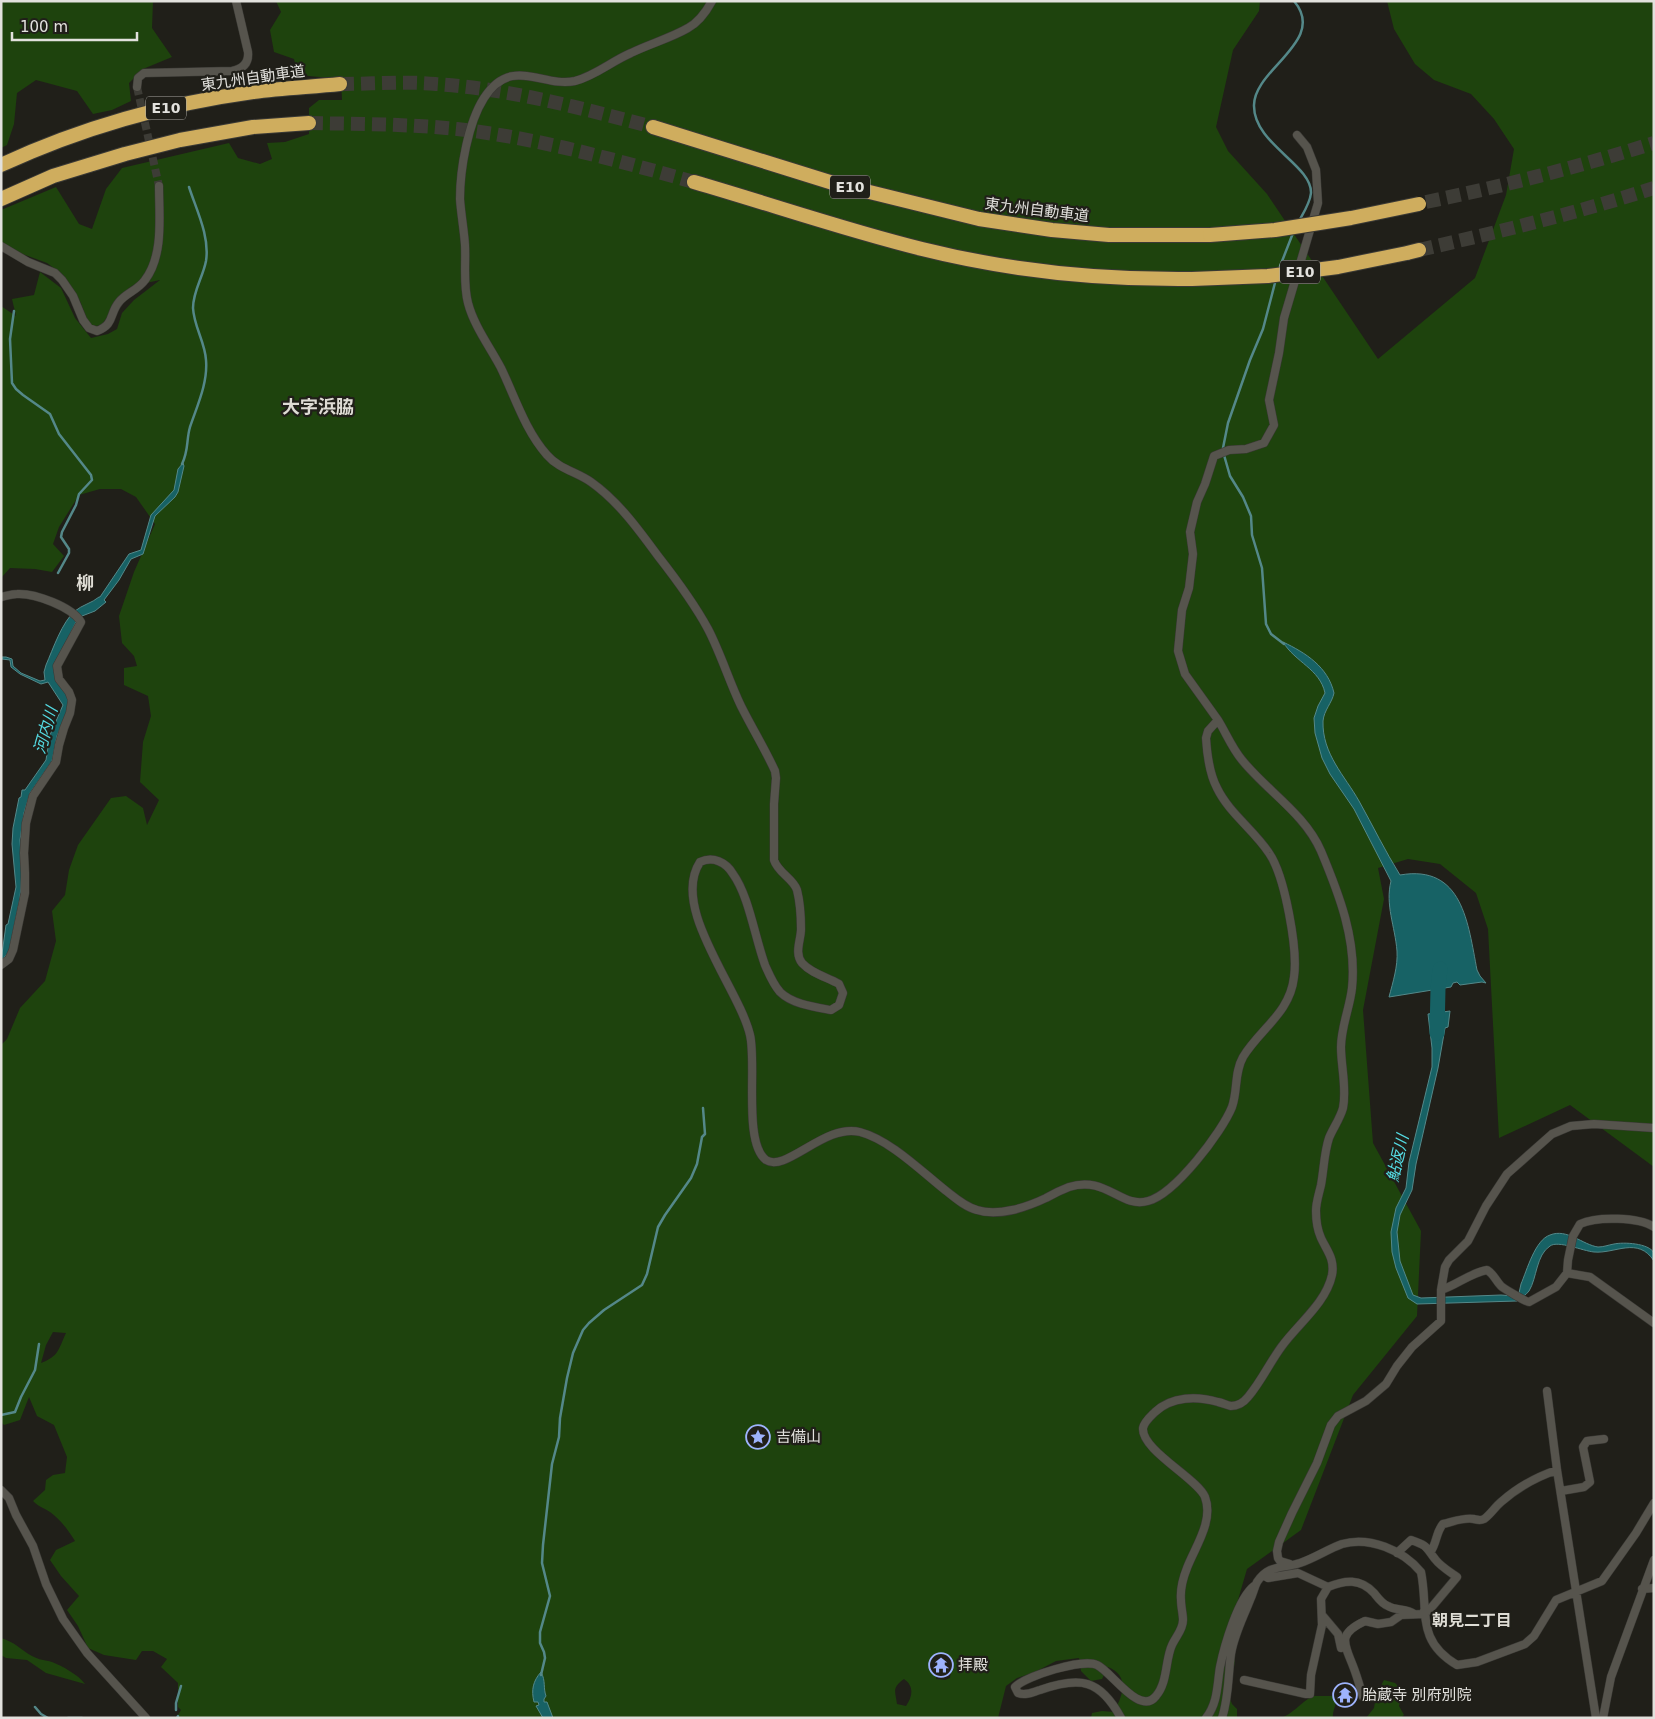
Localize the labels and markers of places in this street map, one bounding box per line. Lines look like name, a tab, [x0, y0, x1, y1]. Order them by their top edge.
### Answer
place icon: 吉備山	[745, 1424, 771, 1450]
place label: 吉備山	[776, 1428, 821, 1446]
temple icon: 拝殿	[928, 1652, 954, 1678]
place label: 拝殿	[958, 1656, 988, 1674]
temple icon: 胎蔵寺 別府別院	[1332, 1682, 1358, 1708]
place label: 胎蔵寺 別府別院	[1362, 1686, 1472, 1704]

